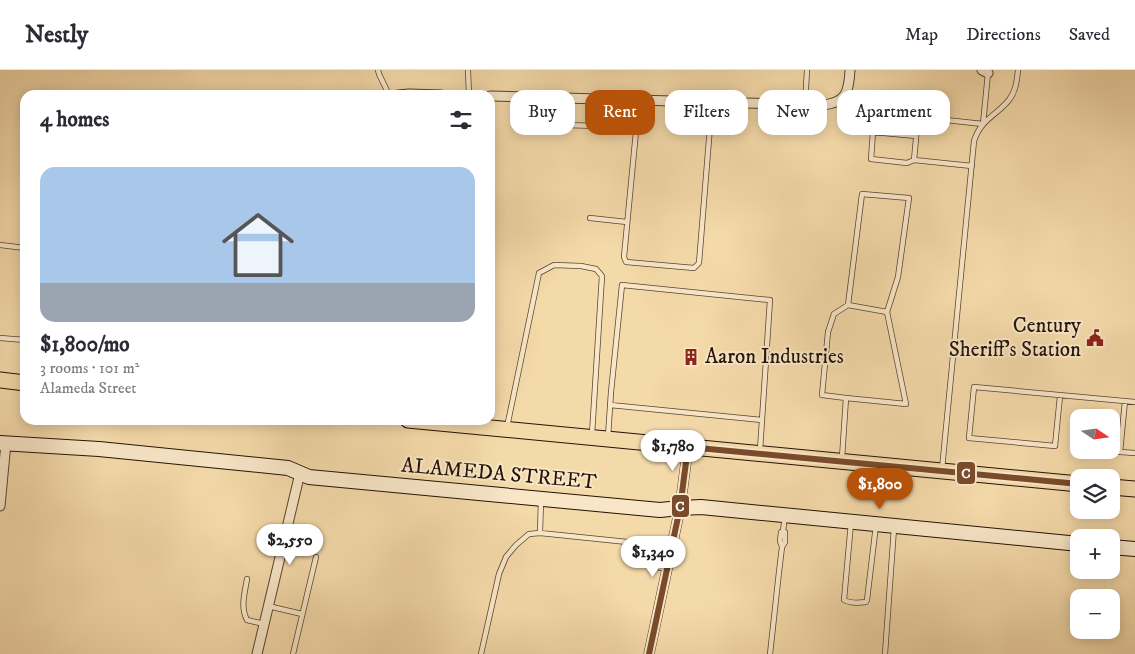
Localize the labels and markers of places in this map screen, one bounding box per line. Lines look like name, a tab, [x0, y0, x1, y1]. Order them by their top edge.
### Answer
place label: Century Sheriff's Station	[949, 313, 1082, 363]
public building icon: Century Sheriff's Station	[1085, 328, 1105, 348]
place label: Aaron Industries	[705, 344, 844, 370]
building icon: Aaron Industries	[681, 347, 701, 367]
pin: $1,780	[632, 430, 714, 472]
pin: $1,800	[839, 468, 921, 510]
pin: $2,550	[249, 524, 331, 566]
pin: $1,340	[612, 536, 694, 578]

